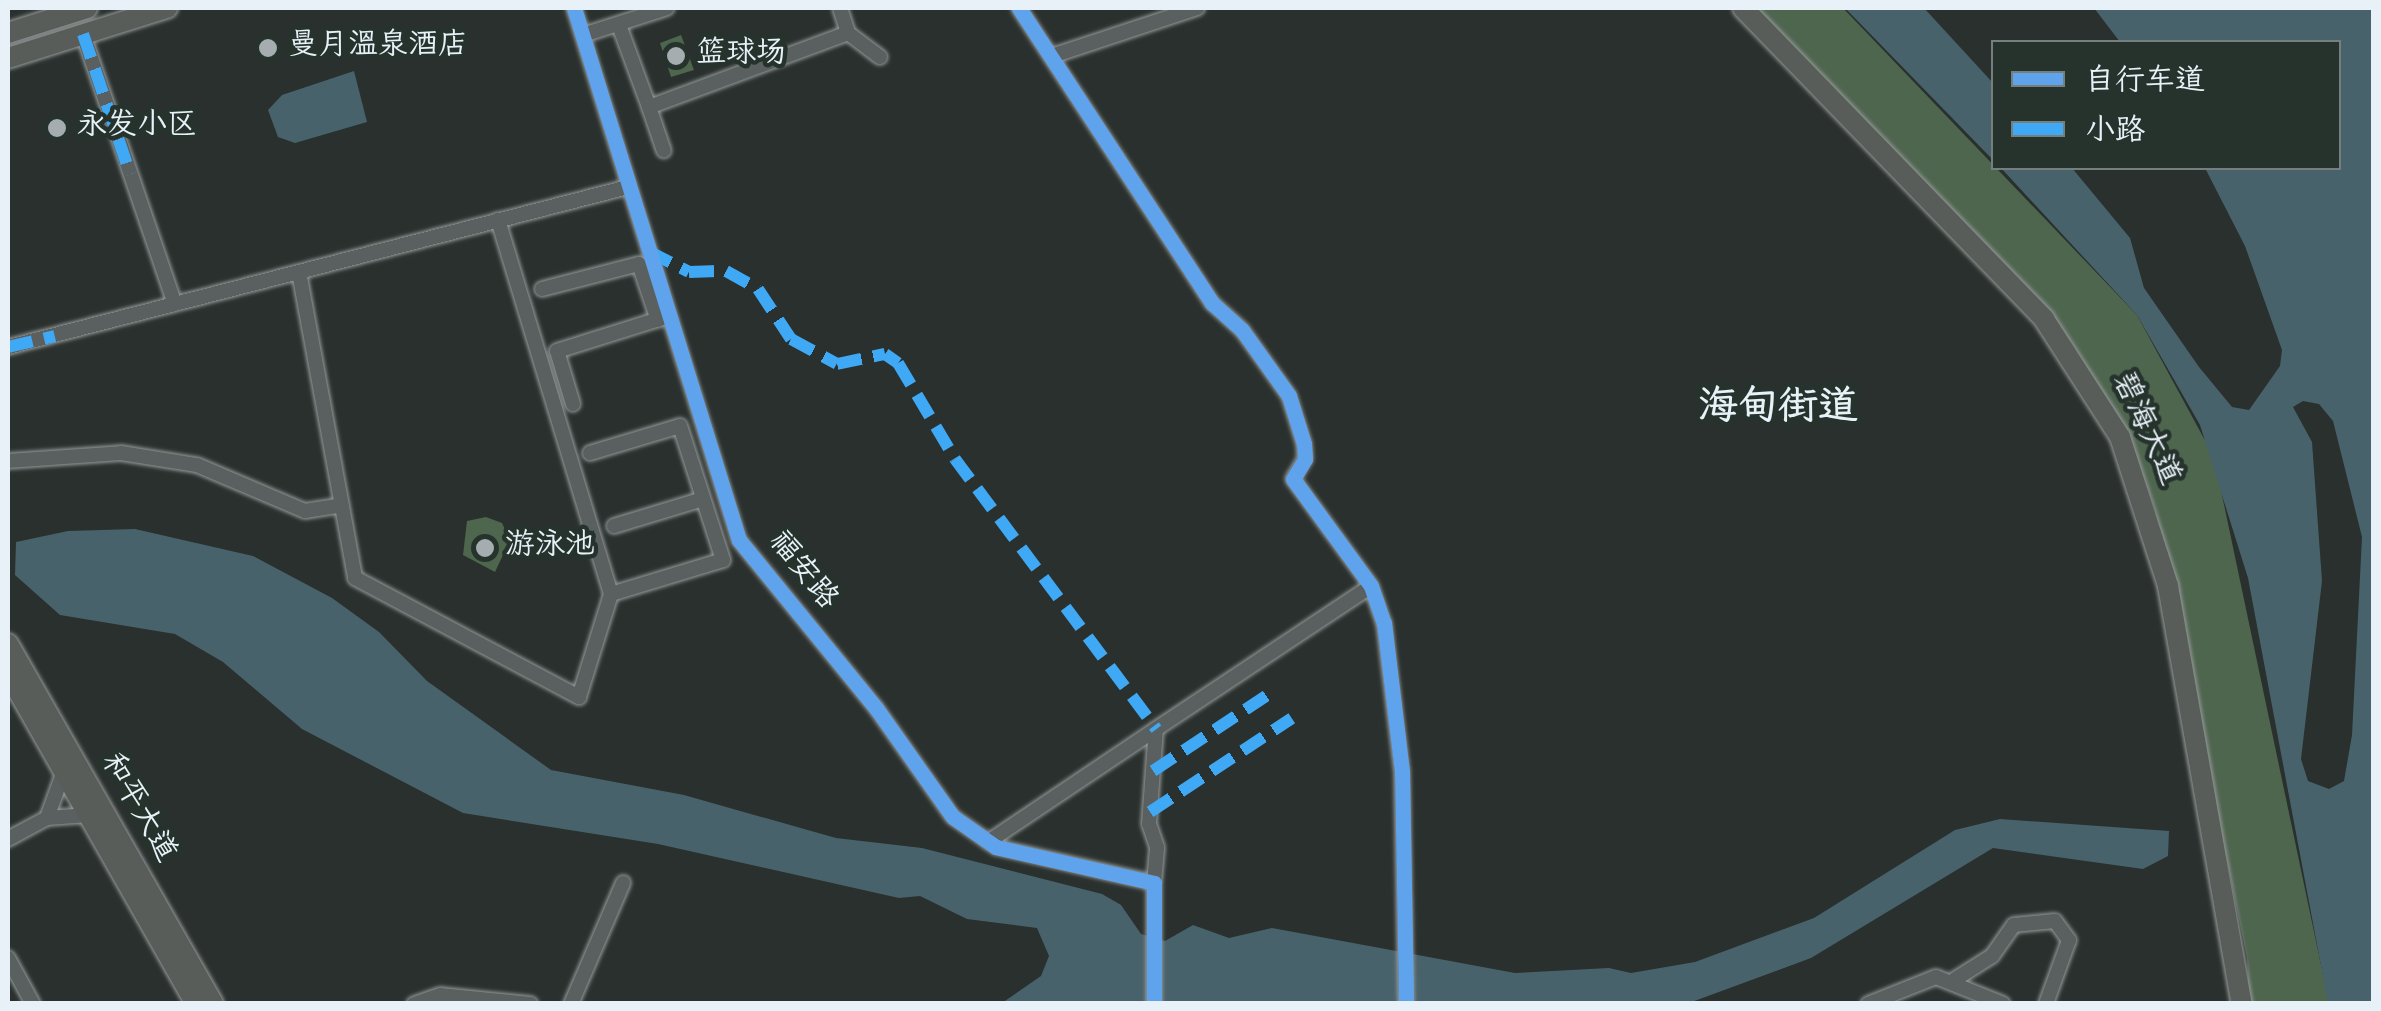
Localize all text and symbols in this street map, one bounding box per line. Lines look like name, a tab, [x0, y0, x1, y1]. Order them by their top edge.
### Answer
place label: 曼月温泉酒店	[288, 30, 468, 66]
marker: 曼月温泉酒店	[257, 37, 279, 59]
place label: 篮球场	[696, 38, 786, 74]
legend	[1991, 40, 2341, 170]
marker: 篮球场	[665, 45, 687, 67]
text: 自行车道	[2085, 66, 2205, 101]
place label: 永发小区	[77, 110, 197, 146]
text: 小路	[2085, 116, 2145, 151]
marker: 永发小区	[46, 117, 68, 139]
street label: 碧海大道	[2102, 368, 2186, 492]
district label: 海甸街道	[1698, 387, 1858, 435]
street label: 福安路	[759, 526, 843, 618]
place label: 游泳池	[505, 530, 595, 566]
marker: 游泳池	[474, 537, 496, 559]
street label: 和平大道	[90, 748, 182, 870]

